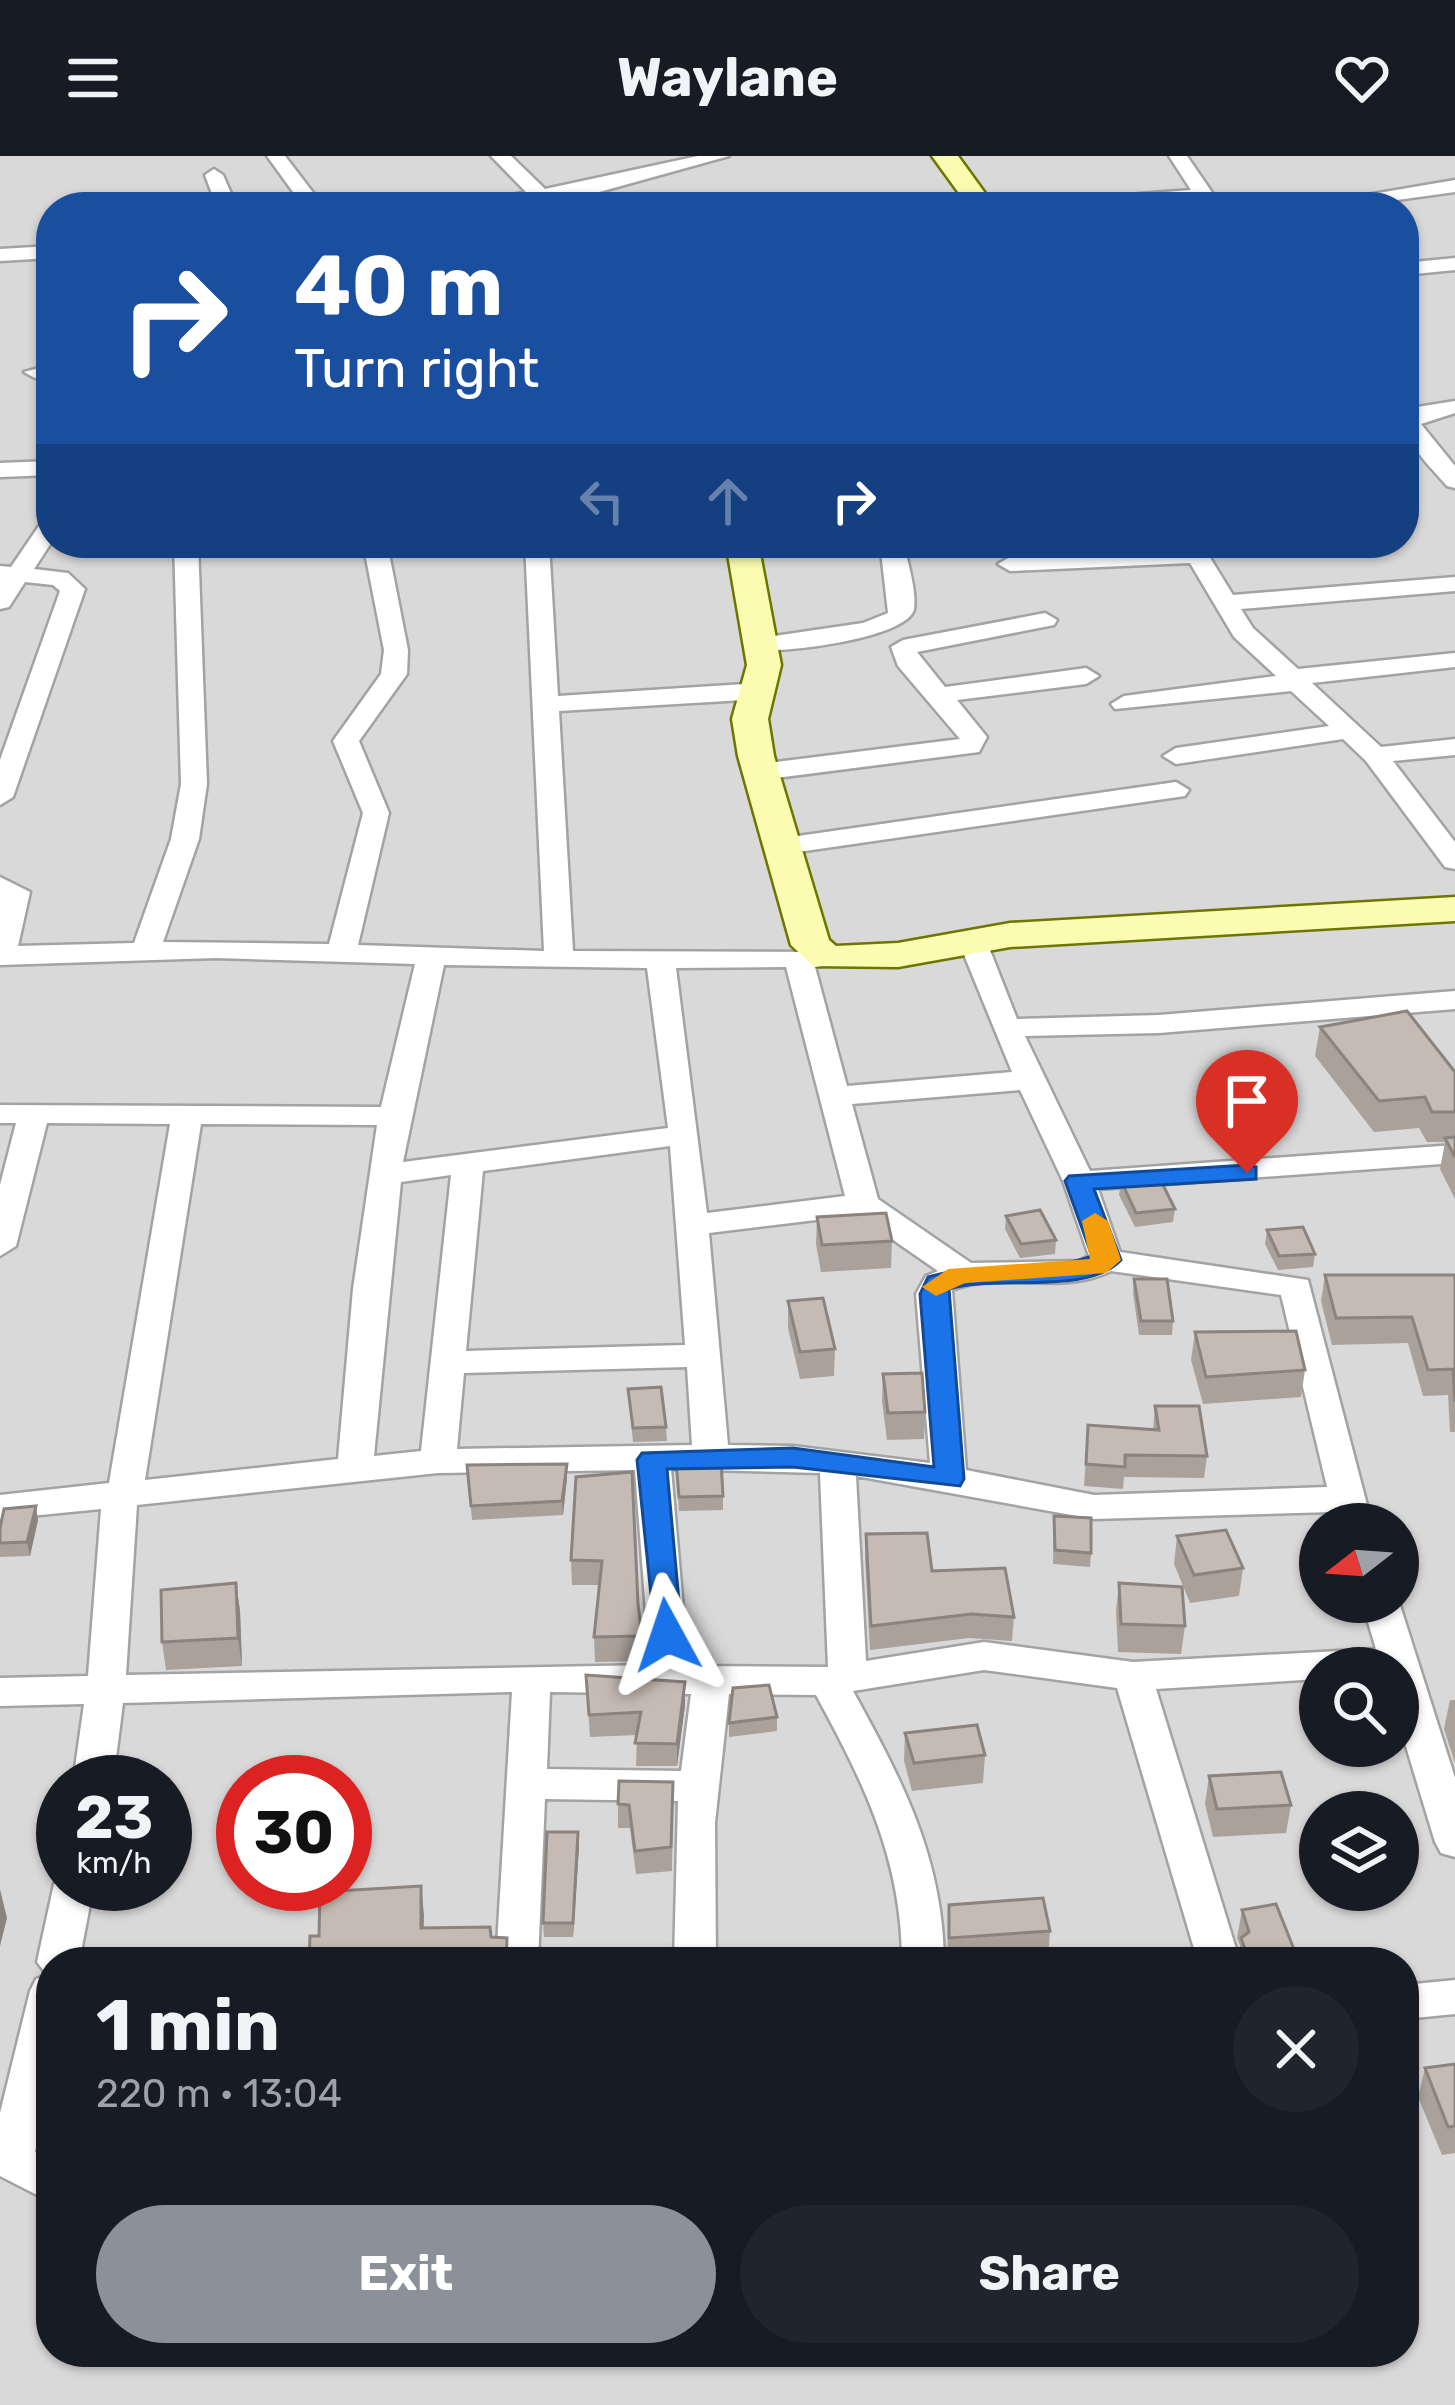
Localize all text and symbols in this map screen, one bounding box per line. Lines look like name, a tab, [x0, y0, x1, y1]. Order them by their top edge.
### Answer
icon: menu	[60, 45, 126, 111]
icon: heart	[1329, 45, 1395, 111]
text: Waylane	[617, 46, 838, 110]
text: 40 m	[294, 236, 503, 336]
icon: right	[96, 240, 252, 396]
text: Turn right	[294, 337, 539, 401]
icon: left	[569, 468, 635, 534]
icon: ahead	[695, 468, 761, 534]
icon: right	[821, 468, 887, 534]
pin	[1196, 1050, 1298, 1173]
icon: arrive	[1214, 1068, 1280, 1134]
north arrow	[1299, 1503, 1419, 1623]
map controls	[1299, 1503, 1419, 1911]
position arrow	[604, 1572, 730, 1698]
button: search	[1299, 1647, 1419, 1767]
speed limit sign: 30	[216, 1755, 372, 1911]
text: 23	[75, 1782, 153, 1853]
button: layers	[1299, 1791, 1419, 1911]
text: km/h	[77, 1845, 151, 1881]
text: 1 min	[96, 1983, 280, 2068]
button: close	[1233, 1986, 1359, 2112]
text: 220 m · 13:04	[96, 2071, 342, 2117]
button: Exit	[96, 2205, 716, 2343]
button: Share	[740, 2205, 1359, 2343]

